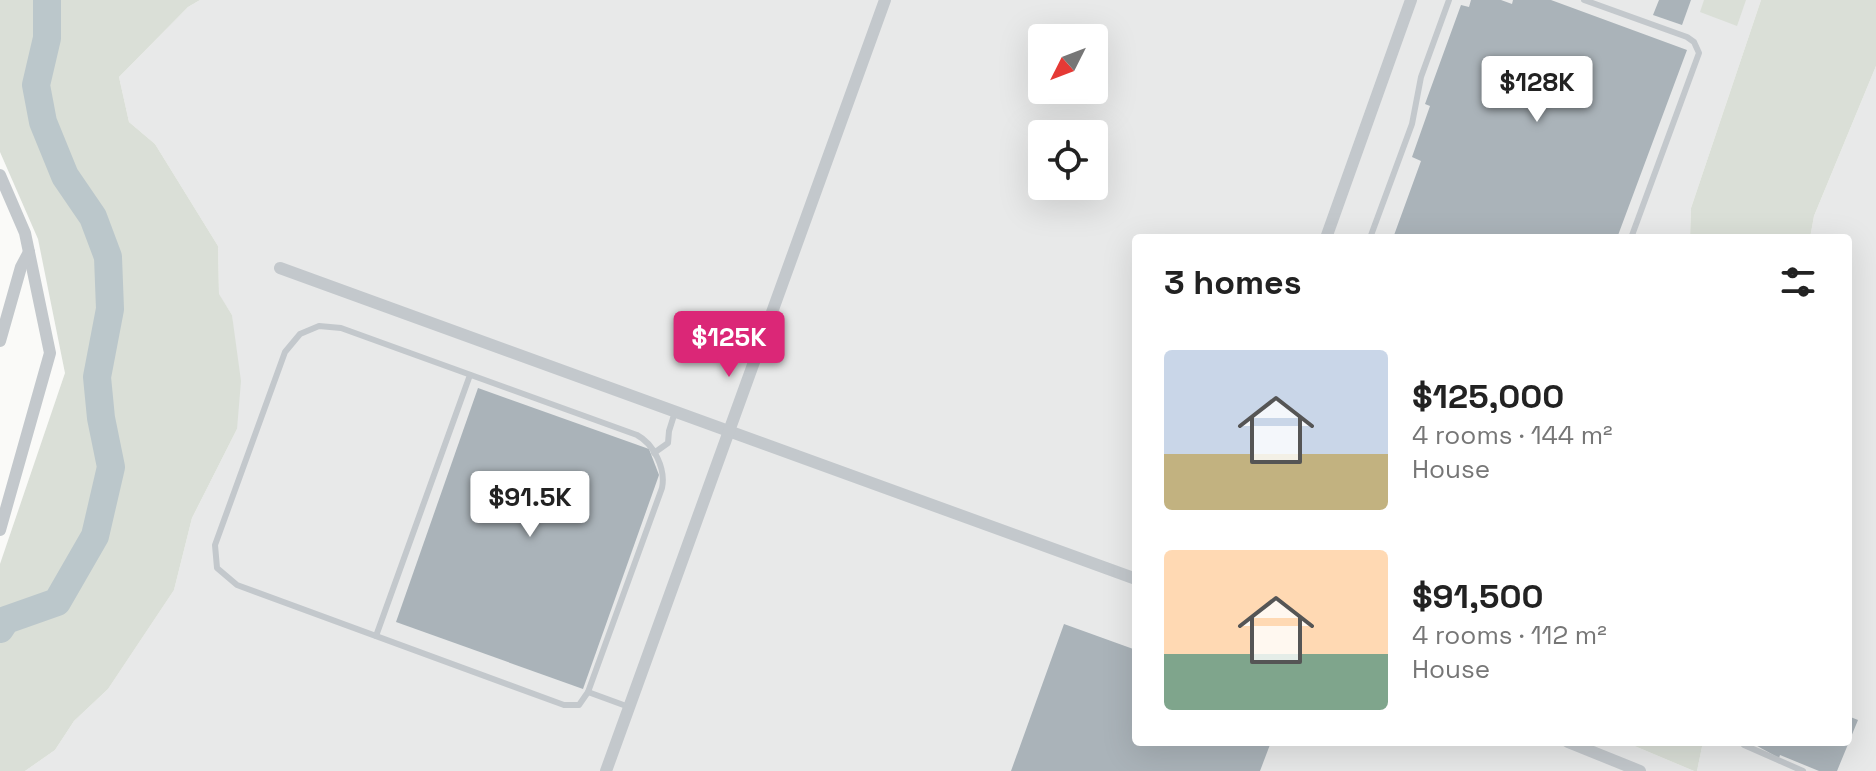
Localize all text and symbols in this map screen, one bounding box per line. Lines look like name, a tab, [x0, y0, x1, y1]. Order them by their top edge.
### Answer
north arrow	[1028, 24, 1108, 104]
map controls	[1028, 24, 1108, 200]
pin: $128K	[1481, 56, 1593, 124]
text: $128K	[1500, 65, 1574, 99]
button: locate	[1028, 120, 1108, 200]
icon: filters	[1776, 260, 1820, 304]
text: 3 homes	[1164, 261, 1302, 304]
pin: $125K	[673, 311, 785, 379]
text: $125K	[692, 320, 766, 354]
text: $125,000	[1412, 375, 1564, 418]
icon: home	[1228, 382, 1324, 478]
text: 4 rooms · 144 m²	[1412, 418, 1613, 452]
text: House	[1412, 452, 1490, 486]
pin: $91.5K	[465, 471, 595, 539]
text: $91.5K	[488, 480, 572, 514]
text: $91,500	[1412, 575, 1543, 618]
icon: home	[1228, 582, 1324, 678]
text: 4 rooms · 112 m²	[1412, 618, 1607, 652]
text: House	[1412, 652, 1490, 686]

